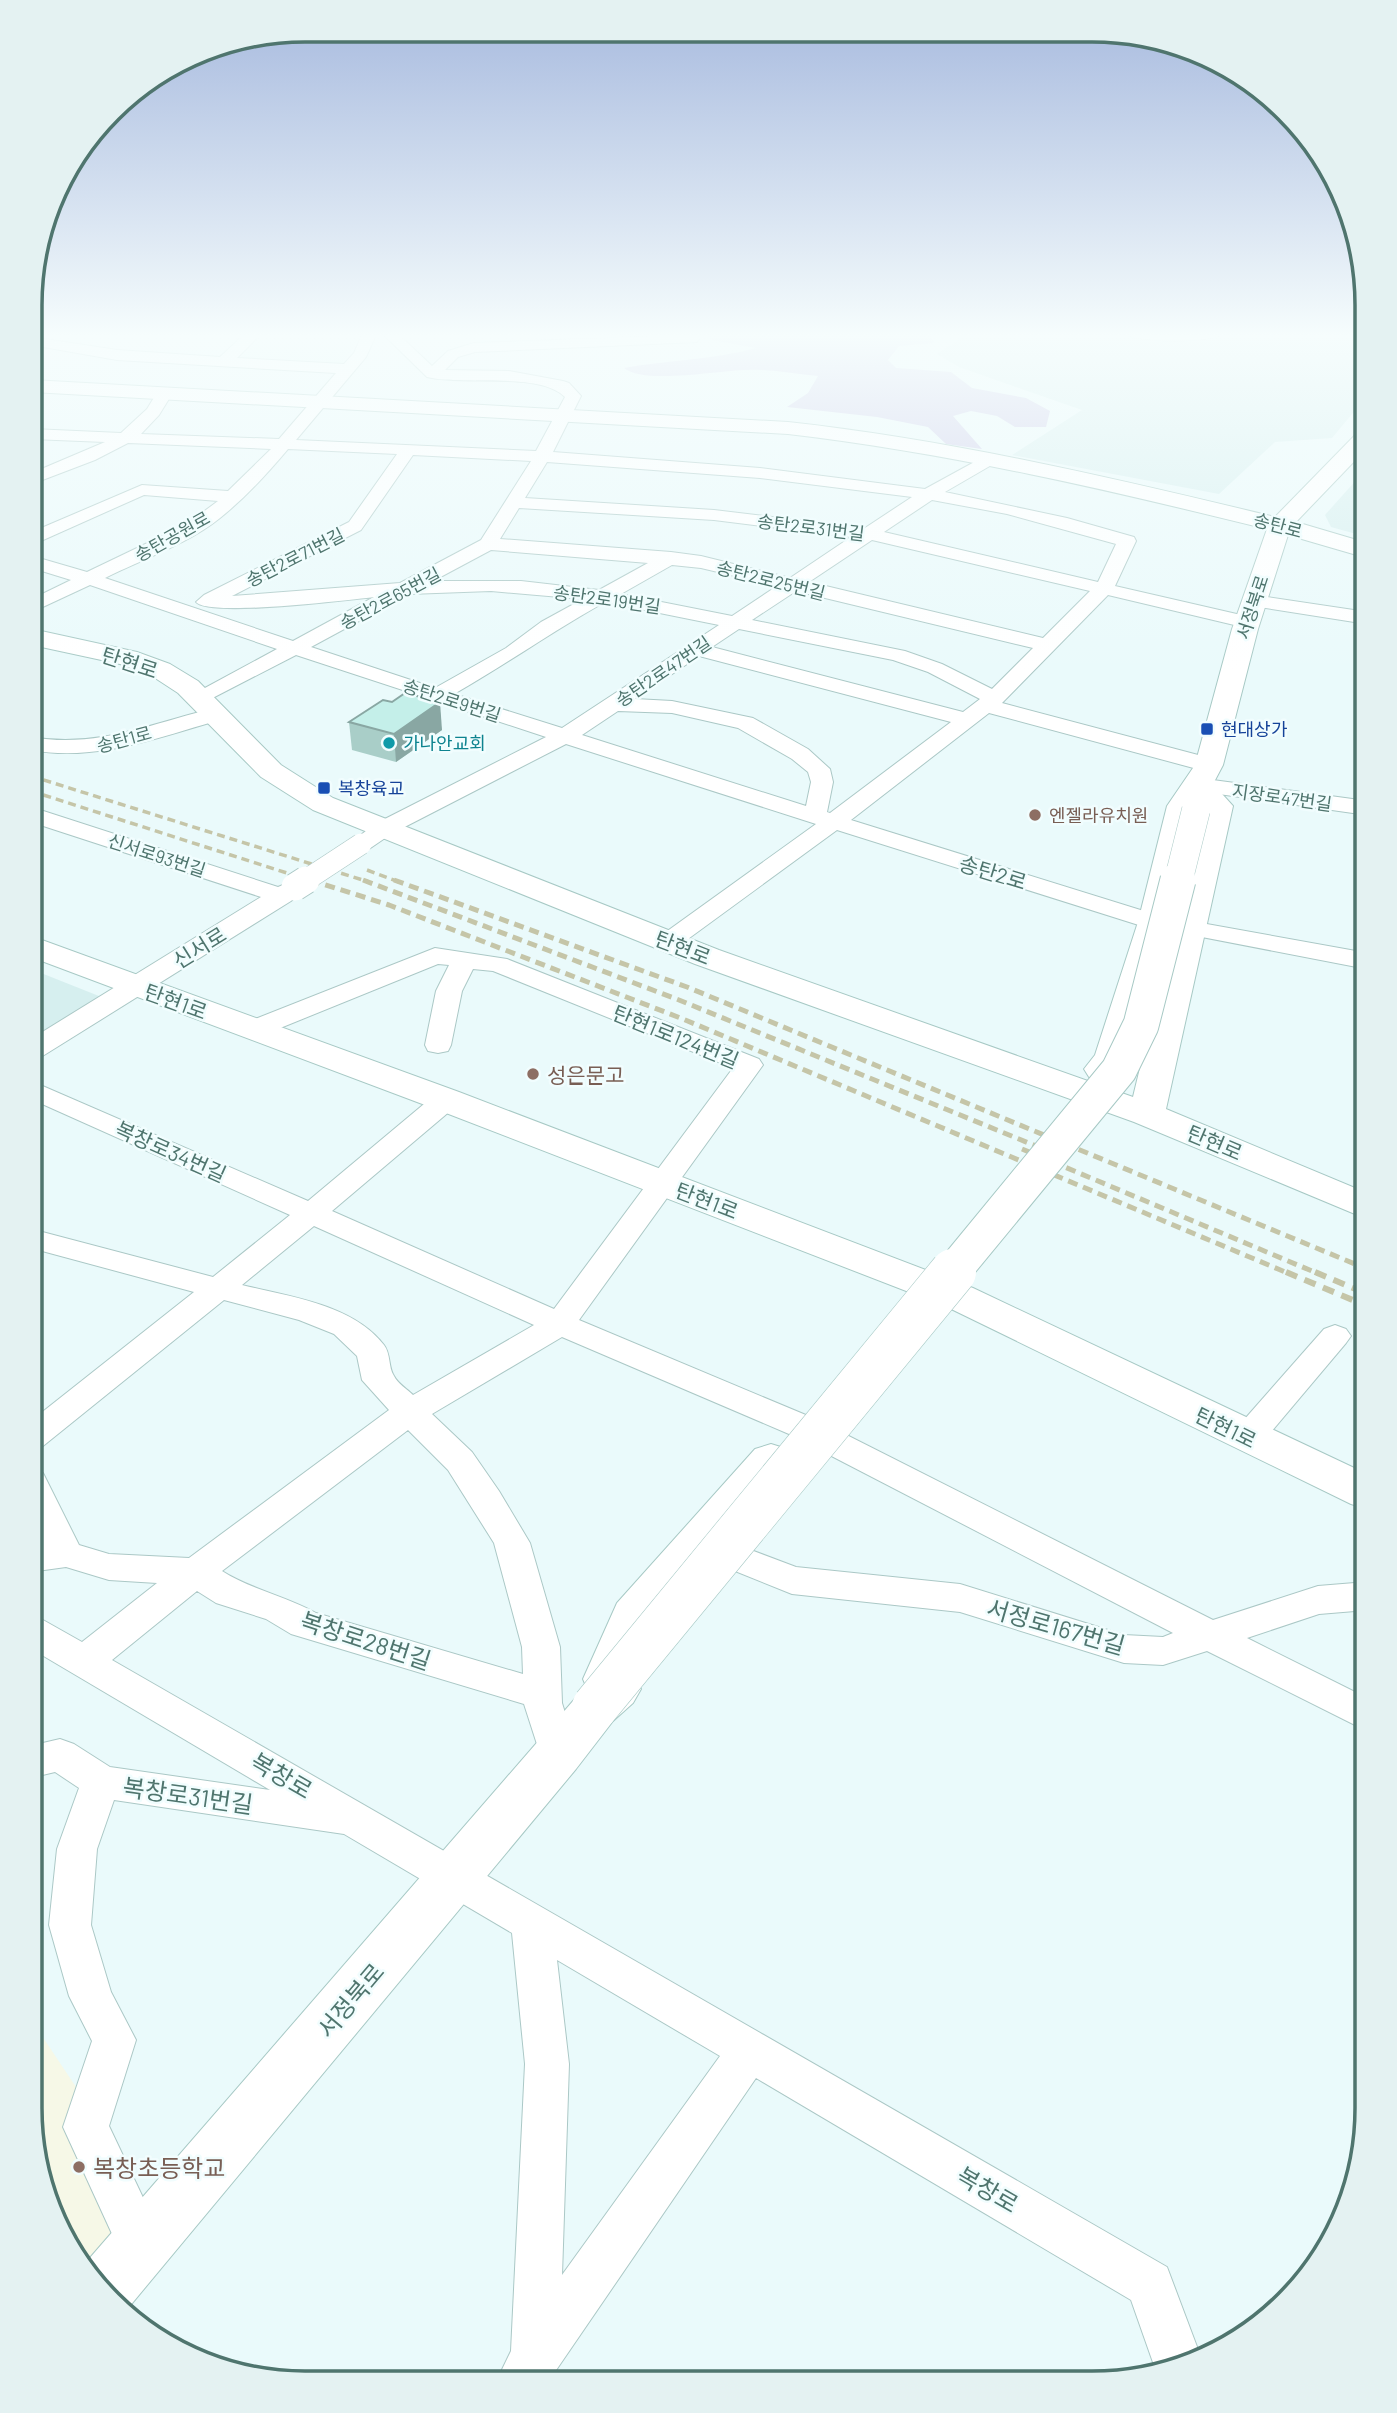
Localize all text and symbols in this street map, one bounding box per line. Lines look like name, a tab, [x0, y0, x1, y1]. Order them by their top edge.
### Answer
street label: 송탄공원로	[130, 506, 214, 566]
street label: 송탄로	[1251, 508, 1305, 542]
street label: 송탄2로31번길	[756, 510, 866, 544]
street label: 송탄2로71번길	[242, 523, 348, 591]
street label: 송탄2로25번길	[714, 556, 828, 604]
street label: 송탄2로65번길	[336, 562, 444, 634]
street label: 서정북로	[1231, 572, 1273, 642]
street label: 송탄2로19번길	[552, 581, 662, 617]
street label: 송탄2로47번길	[611, 631, 715, 711]
street label: 탄현로	[99, 641, 161, 683]
street label: 송탄2로9번길	[400, 674, 504, 726]
place label: 현대상가	[1221, 718, 1288, 740]
street label: 송탄1로	[94, 721, 154, 757]
marker: 현대상가	[1199, 721, 1215, 737]
place label: 가나안교회	[403, 732, 486, 754]
marker: 가나안교회	[381, 735, 397, 751]
place label: 복창육교	[338, 777, 404, 799]
street label: 지장로47번길	[1231, 779, 1333, 815]
marker: 복창육교	[316, 780, 332, 796]
place label: 엔젤라유치원	[1049, 804, 1148, 826]
marker: 엔젤라유치원	[1027, 807, 1043, 823]
street label: 신서로93번길	[105, 829, 209, 881]
street label: 송탄2로	[956, 850, 1030, 894]
street label: 신서로	[168, 921, 230, 973]
street label: 탄현로	[651, 925, 715, 969]
street label: 탄현1로	[141, 978, 211, 1024]
street label: 탄현1로124번길	[609, 999, 743, 1073]
place label: 성은문고	[547, 1062, 624, 1087]
marker: 성은문고	[525, 1066, 541, 1082]
street label: 복창로34번길	[112, 1115, 230, 1187]
street label: 탄현로	[1183, 1119, 1247, 1165]
street label: 탄현1로	[672, 1177, 742, 1223]
street label: 탄현1로	[1191, 1401, 1261, 1453]
street label: 서정로167번길	[984, 1592, 1128, 1660]
street label: 복창로28번길	[297, 1605, 435, 1675]
street label: 복창로	[246, 1746, 318, 1804]
street label: 복창로31번길	[121, 1772, 255, 1818]
street label: 서정북로	[311, 1957, 389, 2043]
place label: 복창초등학교	[93, 2153, 225, 2182]
marker: 복창초등학교	[71, 2159, 87, 2175]
street label: 복창로	[952, 2160, 1024, 2218]

